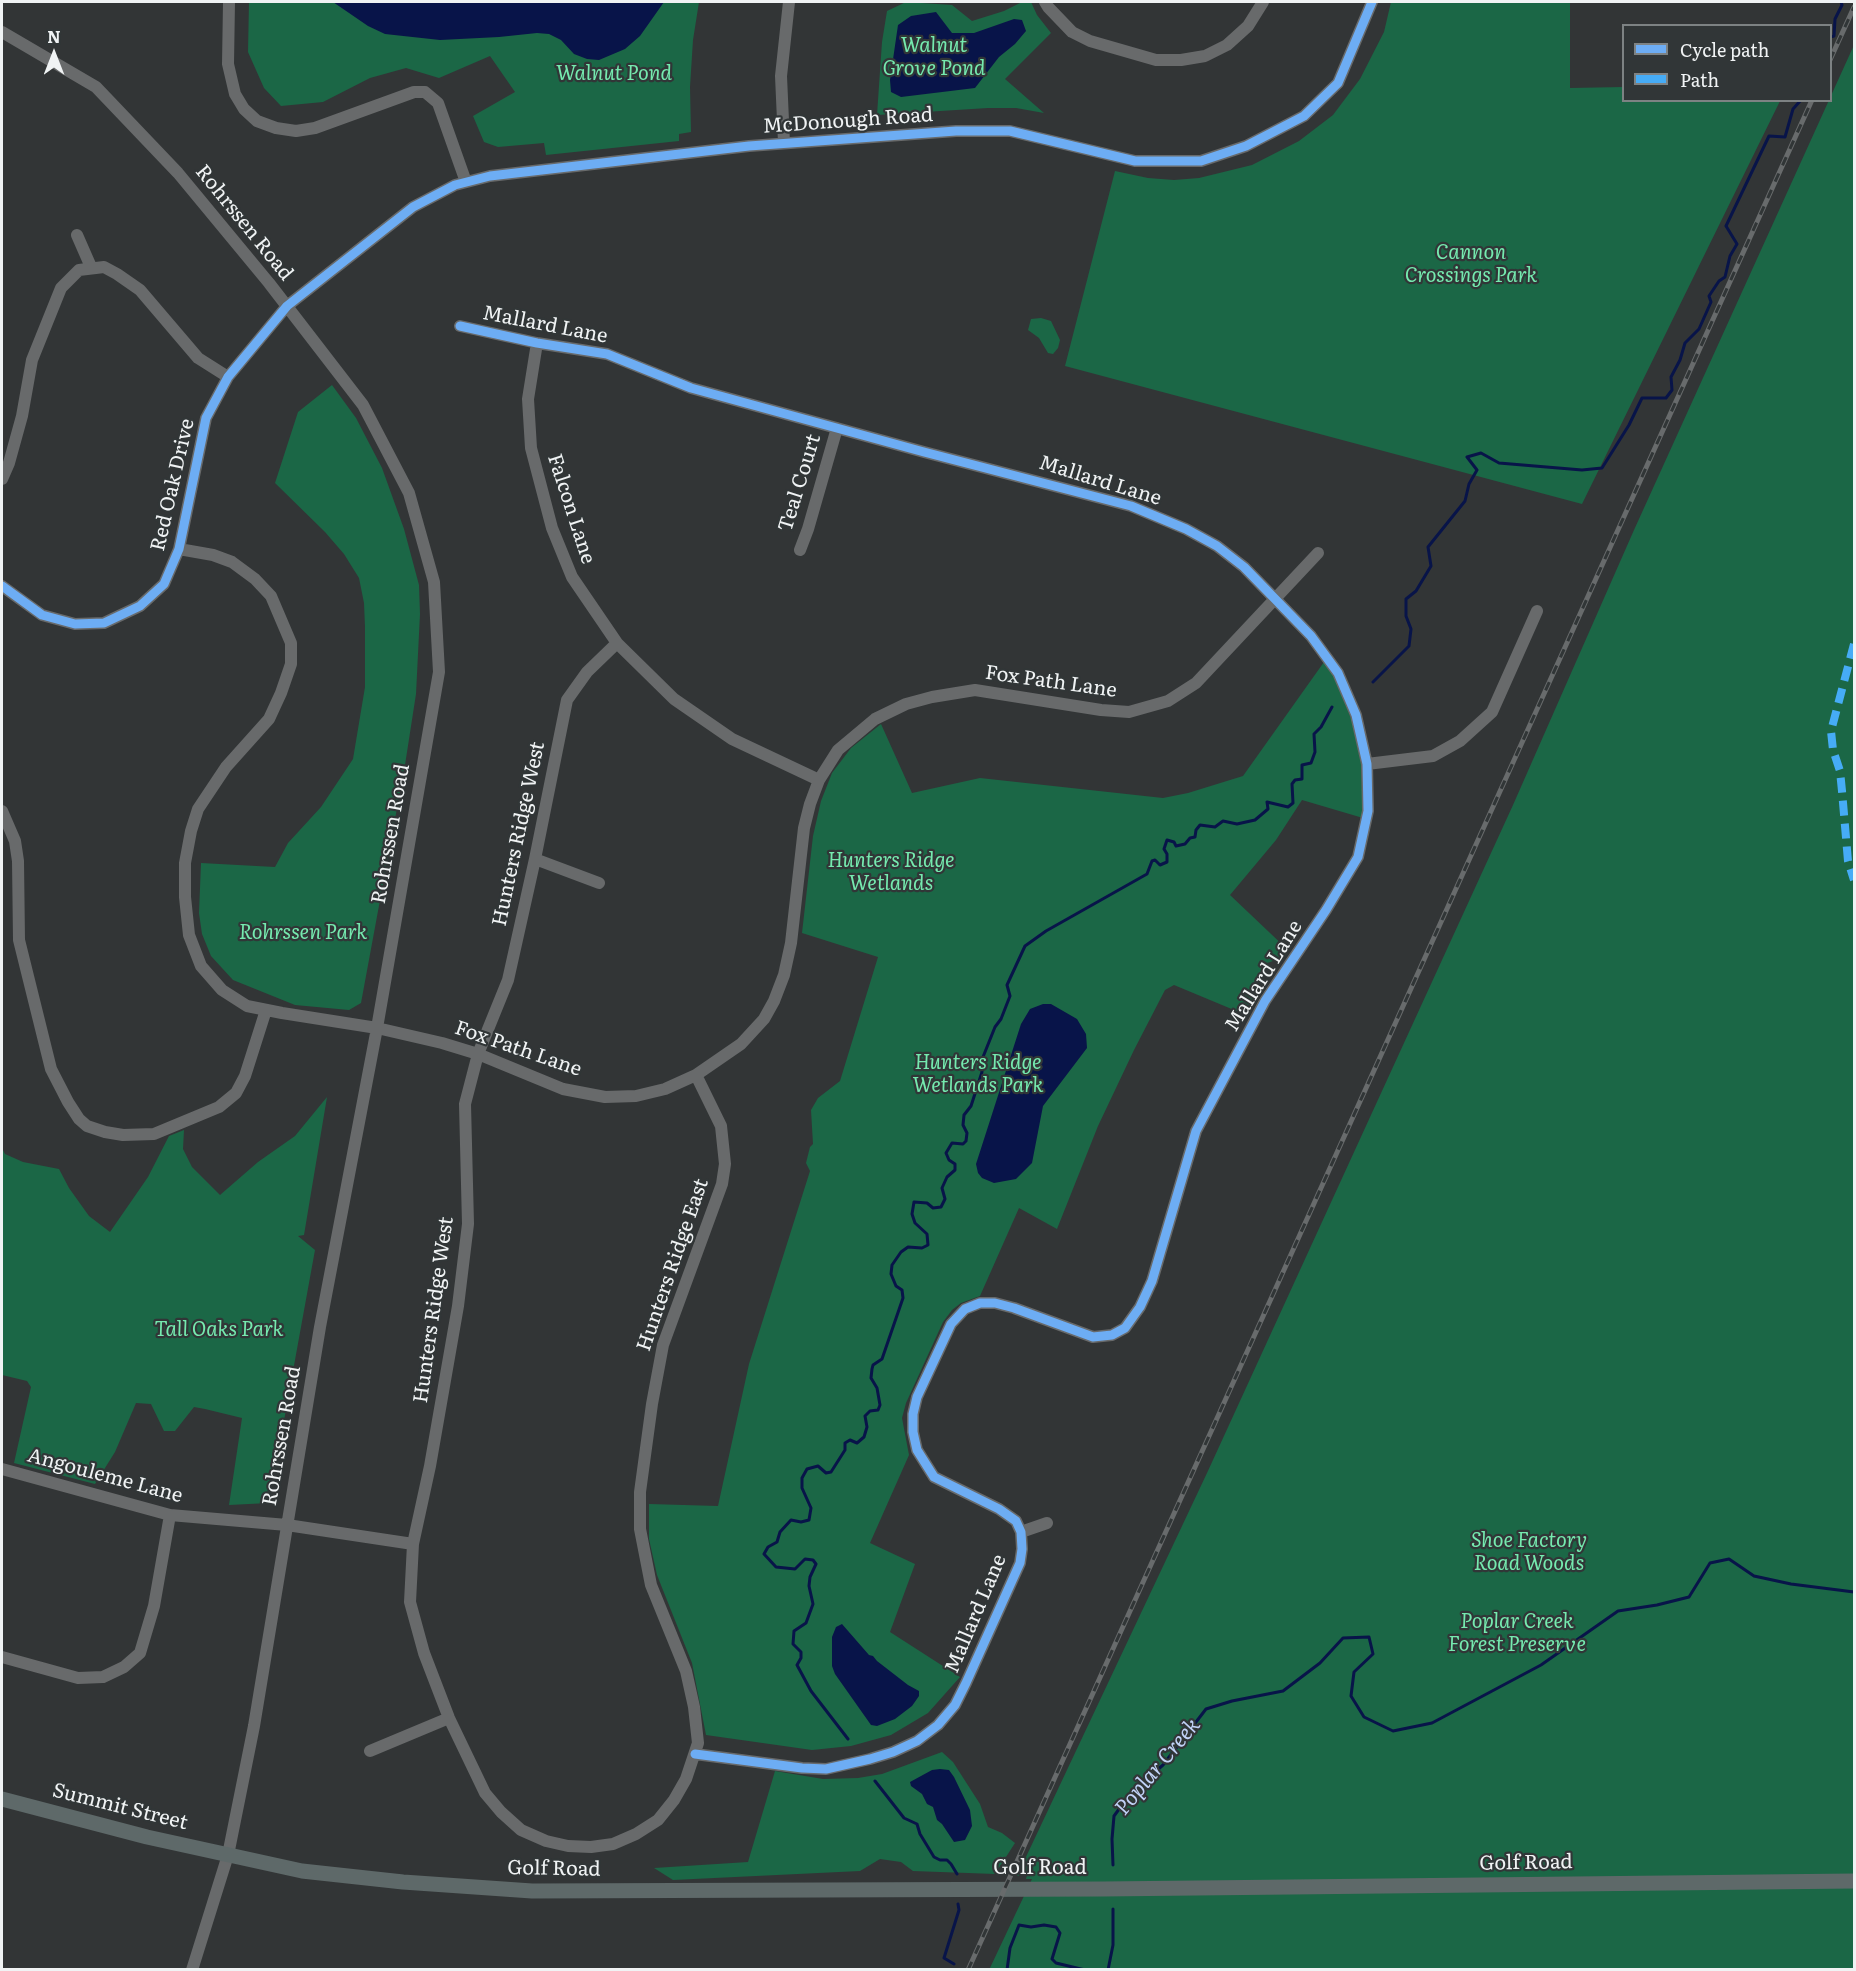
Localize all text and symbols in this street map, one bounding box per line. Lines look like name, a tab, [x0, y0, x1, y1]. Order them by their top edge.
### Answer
north arrow	[24, 24, 84, 84]
text: N	[47, 24, 61, 48]
legend	[1622, 24, 1832, 102]
park label: Walnut Grove Pond	[882, 34, 986, 81]
text: Cycle path	[1680, 36, 1769, 63]
park label: Walnut Pond	[556, 62, 672, 86]
text: Path	[1680, 66, 1719, 93]
street label: McDonough Road	[762, 103, 934, 139]
street label: Rohrssen Road	[190, 160, 298, 286]
park label: Cannon Crossings Park	[1405, 241, 1537, 288]
street label: Mallard Lane	[481, 301, 609, 349]
street label: Red Oak Drive	[146, 416, 200, 554]
street label: Teal Court	[774, 431, 826, 535]
street label: Falcon Lane	[542, 451, 600, 567]
street label: Mallard Lane	[1036, 451, 1164, 511]
street label: Fox Path Lane	[984, 661, 1118, 703]
street label: Hunters Ridge West	[488, 740, 550, 928]
street label: Rohrssen Road	[367, 762, 415, 906]
park label: Hunters Ridge Wetlands	[827, 849, 955, 896]
street label: Mallard Lane	[1220, 916, 1308, 1036]
park label: Rohrssen Park	[239, 921, 367, 945]
street label: Fox Path Lane	[451, 1016, 585, 1082]
park label: Hunters Ridge Wetlands Park	[913, 1051, 1043, 1098]
street label: Hunters Ridge East	[632, 1175, 714, 1355]
street label: Hunters Ridge West	[409, 1215, 459, 1405]
park label: Tall Oaks Park	[155, 1318, 283, 1342]
street label: Rohrssen Road	[258, 1364, 306, 1508]
street label: Angouleme Lane	[25, 1444, 185, 1508]
park label: Shoe Factory Road Woods	[1471, 1529, 1587, 1576]
street label: Mallard Lane	[940, 1551, 1012, 1677]
park label: Poplar Creek Forest Preserve	[1448, 1610, 1586, 1657]
water label: Poplar Creek	[1110, 1713, 1206, 1821]
street label: Summit Street	[50, 1779, 190, 1835]
street label: Golf Road	[1479, 1850, 1573, 1876]
street label: Golf Road	[507, 1856, 601, 1882]
street label: Golf Road	[993, 1856, 1087, 1880]

